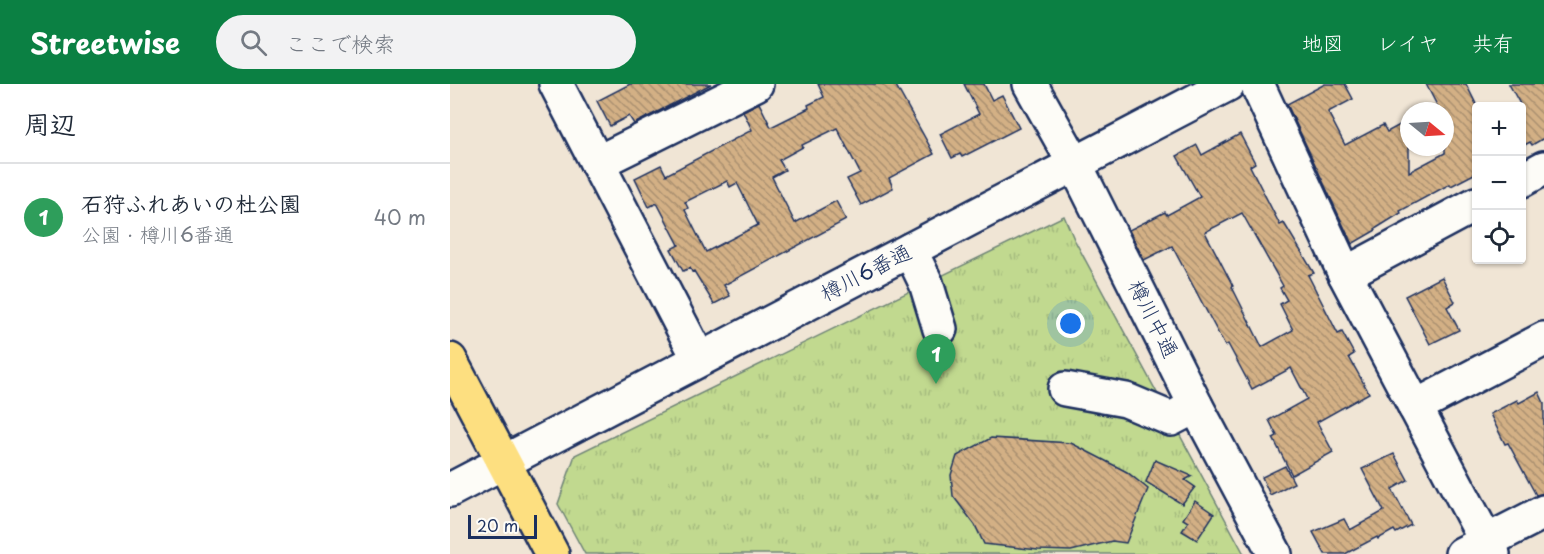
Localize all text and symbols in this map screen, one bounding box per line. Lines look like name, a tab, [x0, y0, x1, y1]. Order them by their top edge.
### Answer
search box	[216, 15, 636, 69]
text: Streetwise	[30, 21, 180, 64]
icon: search	[237, 26, 270, 59]
text: ここで検索	[285, 26, 395, 59]
text: 地図	[1302, 26, 1344, 58]
text: レイヤ	[1377, 26, 1439, 58]
text: 共有	[1472, 26, 1514, 58]
north arrow	[1400, 102, 1454, 156]
map controls	[1472, 102, 1526, 264]
button: +	[1472, 102, 1526, 156]
text: 周辺	[24, 104, 76, 143]
button: −	[1472, 156, 1526, 210]
text: 石狩ふれあいの杜公園	[81, 186, 301, 219]
text: 1	[39, 202, 48, 232]
text: 40 m	[374, 202, 426, 232]
button: locate	[1472, 210, 1526, 264]
text: 公園 · 樽川6番通	[81, 219, 234, 249]
street label: 樽川6番通	[814, 235, 916, 308]
street label: 樽川中通	[1121, 273, 1188, 363]
your location	[1056, 309, 1085, 338]
pin: 1	[916, 334, 956, 384]
scale bar	[468, 512, 537, 540]
text: 20 m	[477, 513, 518, 537]

